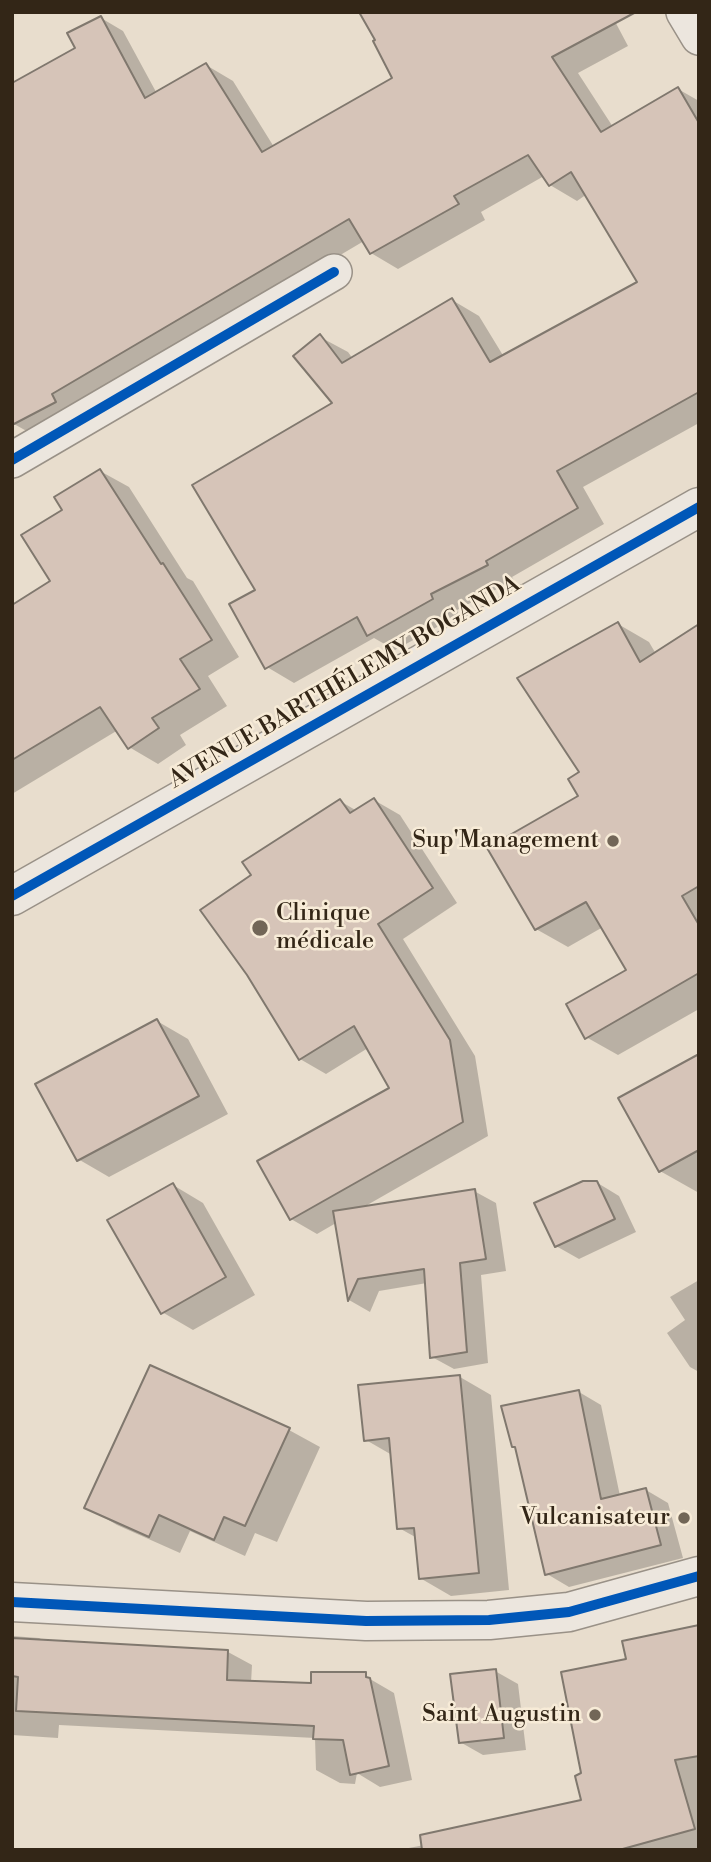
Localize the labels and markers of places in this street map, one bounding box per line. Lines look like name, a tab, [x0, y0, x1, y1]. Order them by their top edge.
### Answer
place label: Sup'Management	[412, 827, 599, 855]
marker: Sup'Management	[605, 833, 621, 849]
place label: Clinique médicale	[276, 900, 374, 956]
marker: Clinique médicale	[250, 918, 270, 938]
place label: Vulcanisateur	[520, 1504, 670, 1532]
marker: Vulcanisateur	[676, 1510, 692, 1526]
place label: Saint Augustin	[422, 1701, 581, 1729]
marker: Saint Augustin	[587, 1707, 603, 1723]

